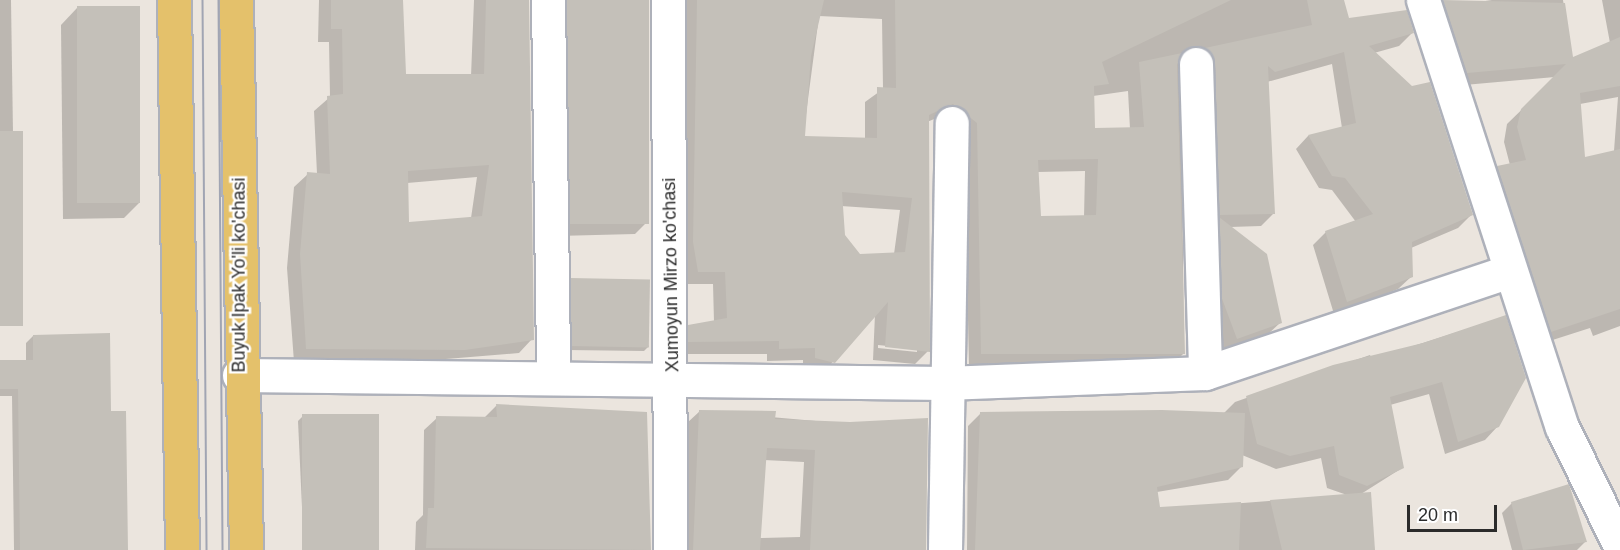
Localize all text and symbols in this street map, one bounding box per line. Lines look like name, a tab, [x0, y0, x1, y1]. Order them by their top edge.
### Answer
street label: Buyuk Ipak Yo'li ko'chasi	[228, 177, 250, 373]
street label: Xumoyun Mirzo ko'chasi	[659, 178, 683, 372]
scale bar	[1410, 493, 1500, 531]
text: 20 m	[1418, 505, 1458, 525]

